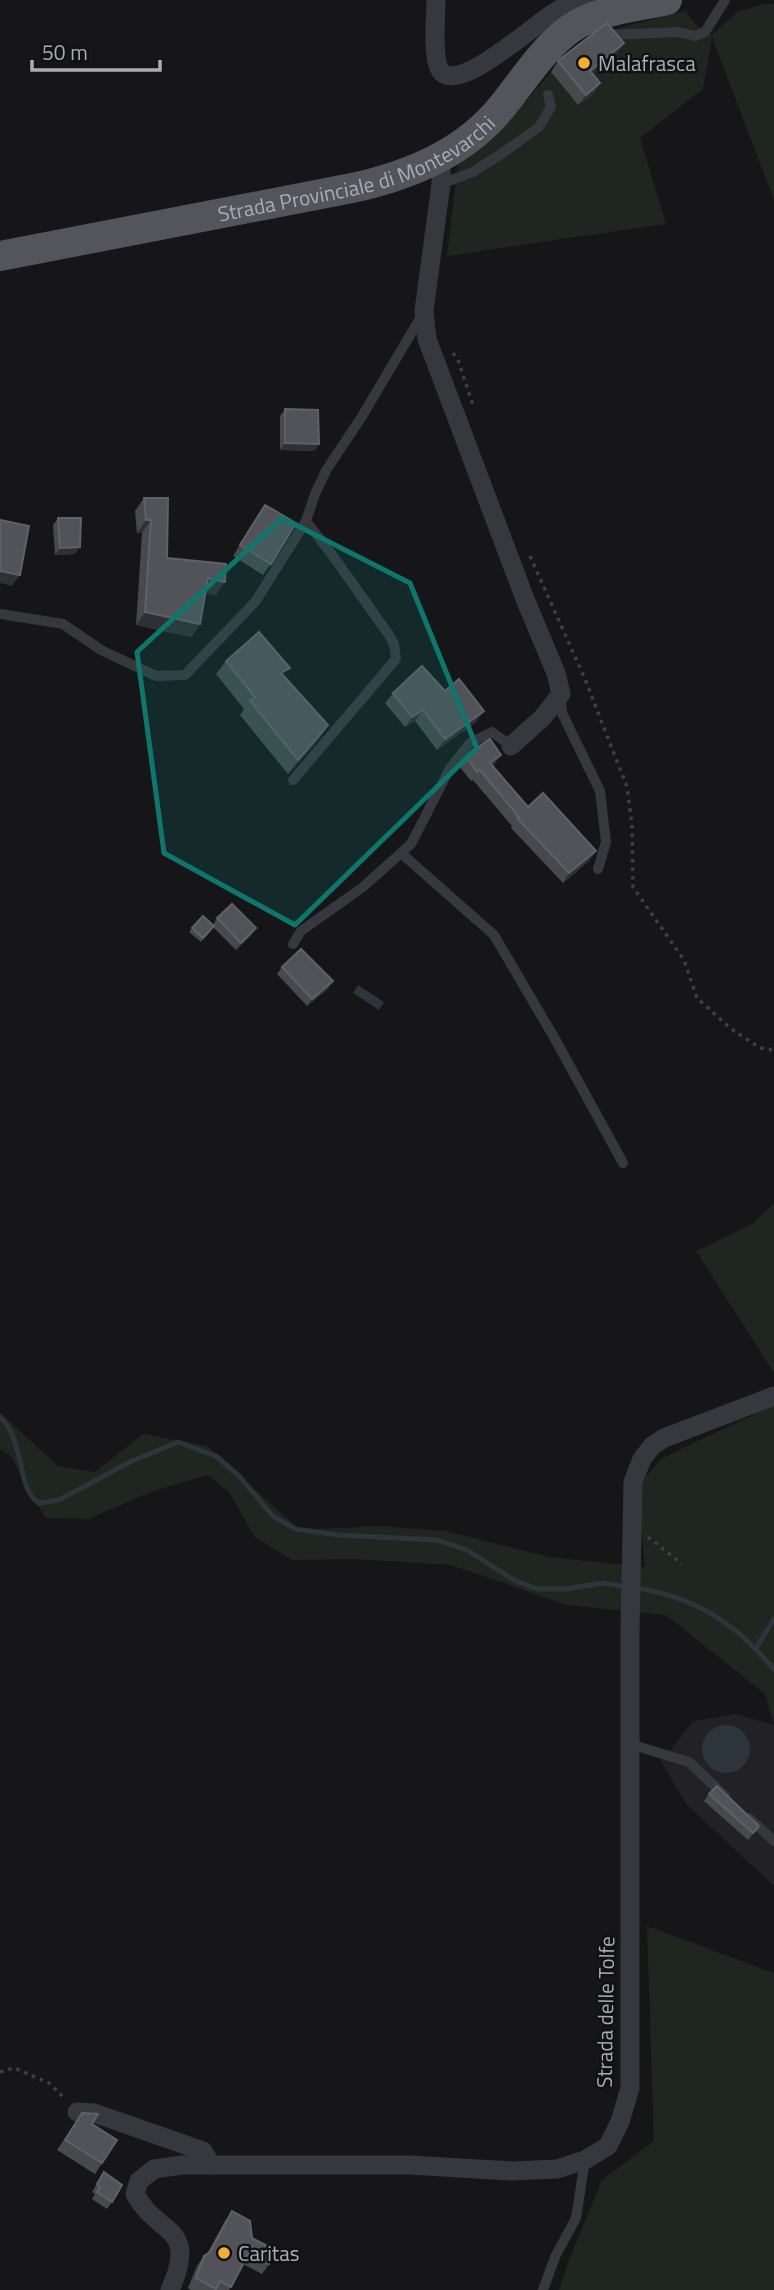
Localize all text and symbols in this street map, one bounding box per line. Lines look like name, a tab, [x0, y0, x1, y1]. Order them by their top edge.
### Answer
scale bar	[32, 28, 159, 72]
text: 50 m	[42, 36, 88, 68]
place label: Malafrasca	[598, 47, 696, 79]
marker: Malafrasca	[576, 55, 592, 71]
street label: Strada Provinciale di Montevarchi	[215, 108, 502, 230]
street label: Strada delle Tolfe	[588, 1936, 622, 2088]
place label: Caritas	[238, 2237, 299, 2269]
marker: Caritas	[216, 2245, 232, 2261]

